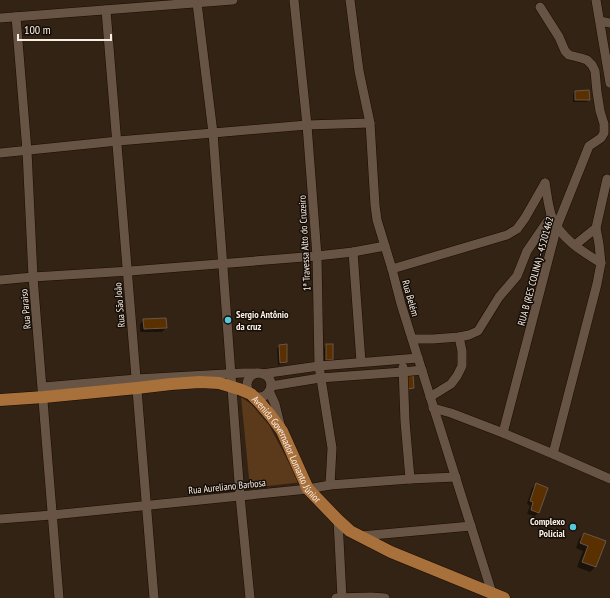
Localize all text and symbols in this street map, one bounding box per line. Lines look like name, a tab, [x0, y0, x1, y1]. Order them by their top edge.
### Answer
scale bar	[18, 16, 111, 42]
text: 100 m	[24, 22, 51, 37]
street label: 1ª Travessa Alto do Cruzeiro	[296, 195, 313, 291]
street label: RUA B (RES COLINA) - 45201462	[515, 215, 556, 327]
street label: Rua Belém	[399, 279, 422, 318]
street label: Rua São João	[111, 282, 128, 328]
street label: Rua Paraiso	[17, 288, 34, 330]
place label: Sergio Antônio da cruz	[236, 308, 289, 333]
marker: Sergio Antônio da cruz	[223, 315, 233, 325]
street label: Avenida Governador Lomanto Júnior	[249, 393, 324, 506]
street label: Rua Aureliano Barbosa	[188, 476, 266, 497]
place label: Complexo Policial	[530, 515, 566, 540]
marker: Complexo Policial	[568, 522, 578, 532]

